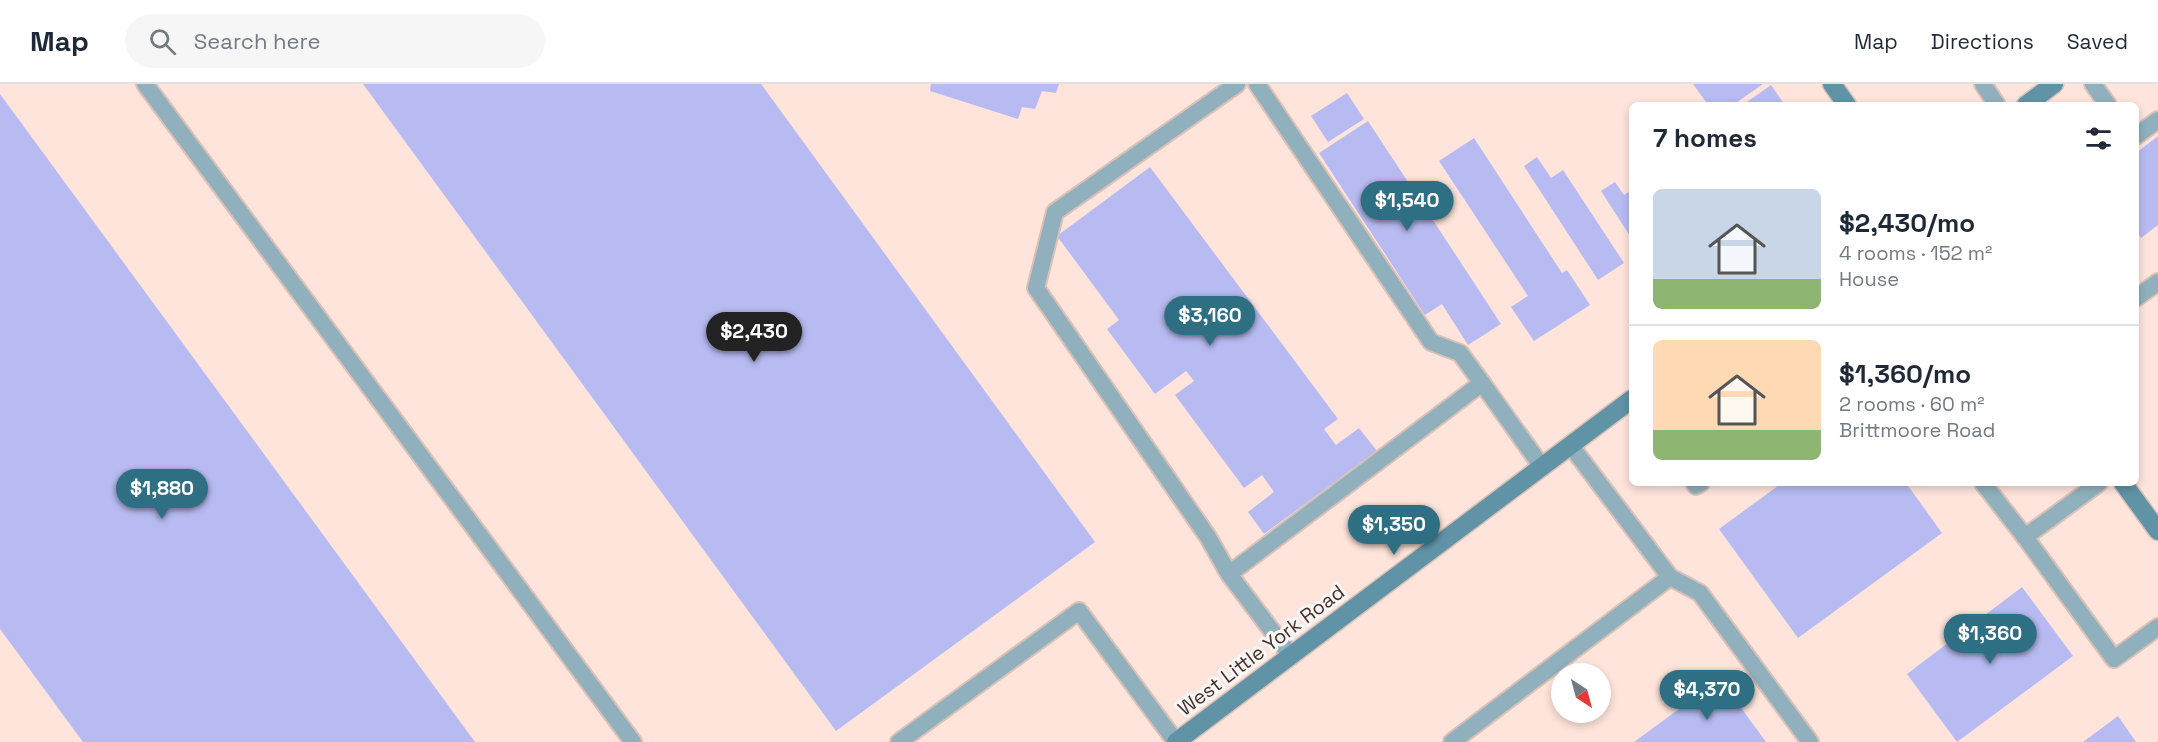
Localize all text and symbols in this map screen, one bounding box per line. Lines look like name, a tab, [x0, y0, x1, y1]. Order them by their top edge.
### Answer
search box	[125, 14, 545, 68]
text: Map	[30, 23, 89, 59]
icon: search	[146, 25, 179, 58]
text: Search here	[194, 27, 321, 55]
text: Map	[1854, 28, 1898, 55]
text: Directions	[1931, 28, 2034, 55]
text: Saved	[2067, 28, 2128, 55]
text: 7 homes	[1653, 121, 1757, 155]
icon: filters	[2082, 122, 2115, 155]
pin: $1,540	[1358, 181, 1456, 232]
text: $1,540	[1375, 187, 1439, 213]
text: $2,430/mo	[1839, 206, 1975, 240]
icon: home	[1701, 213, 1773, 285]
text: 4 rooms · 152 m²	[1839, 240, 1992, 266]
text: House	[1839, 266, 1899, 292]
pin: $3,160	[1161, 296, 1259, 347]
text: $3,160	[1178, 302, 1242, 328]
pin: $2,430	[705, 312, 803, 363]
text: $2,430	[720, 318, 788, 344]
text: $1,360/mo	[1839, 357, 1971, 391]
icon: home	[1701, 364, 1773, 436]
text: 2 rooms · 60 m²	[1839, 391, 1985, 417]
text: Brittmoore Road	[1839, 417, 1995, 443]
pin: $1,880	[113, 469, 211, 520]
text: $1,880	[130, 475, 194, 501]
pin: $1,350	[1345, 505, 1443, 556]
text: $1,350	[1362, 511, 1426, 537]
street label: West Little York Road	[1172, 579, 1350, 721]
pin: $1,360	[1941, 614, 2039, 665]
text: $1,360	[1958, 620, 2022, 646]
north arrow	[1551, 663, 1611, 723]
map controls	[1551, 663, 1611, 723]
pin: $4,370	[1658, 670, 1756, 721]
text: $4,370	[1674, 676, 1740, 702]

